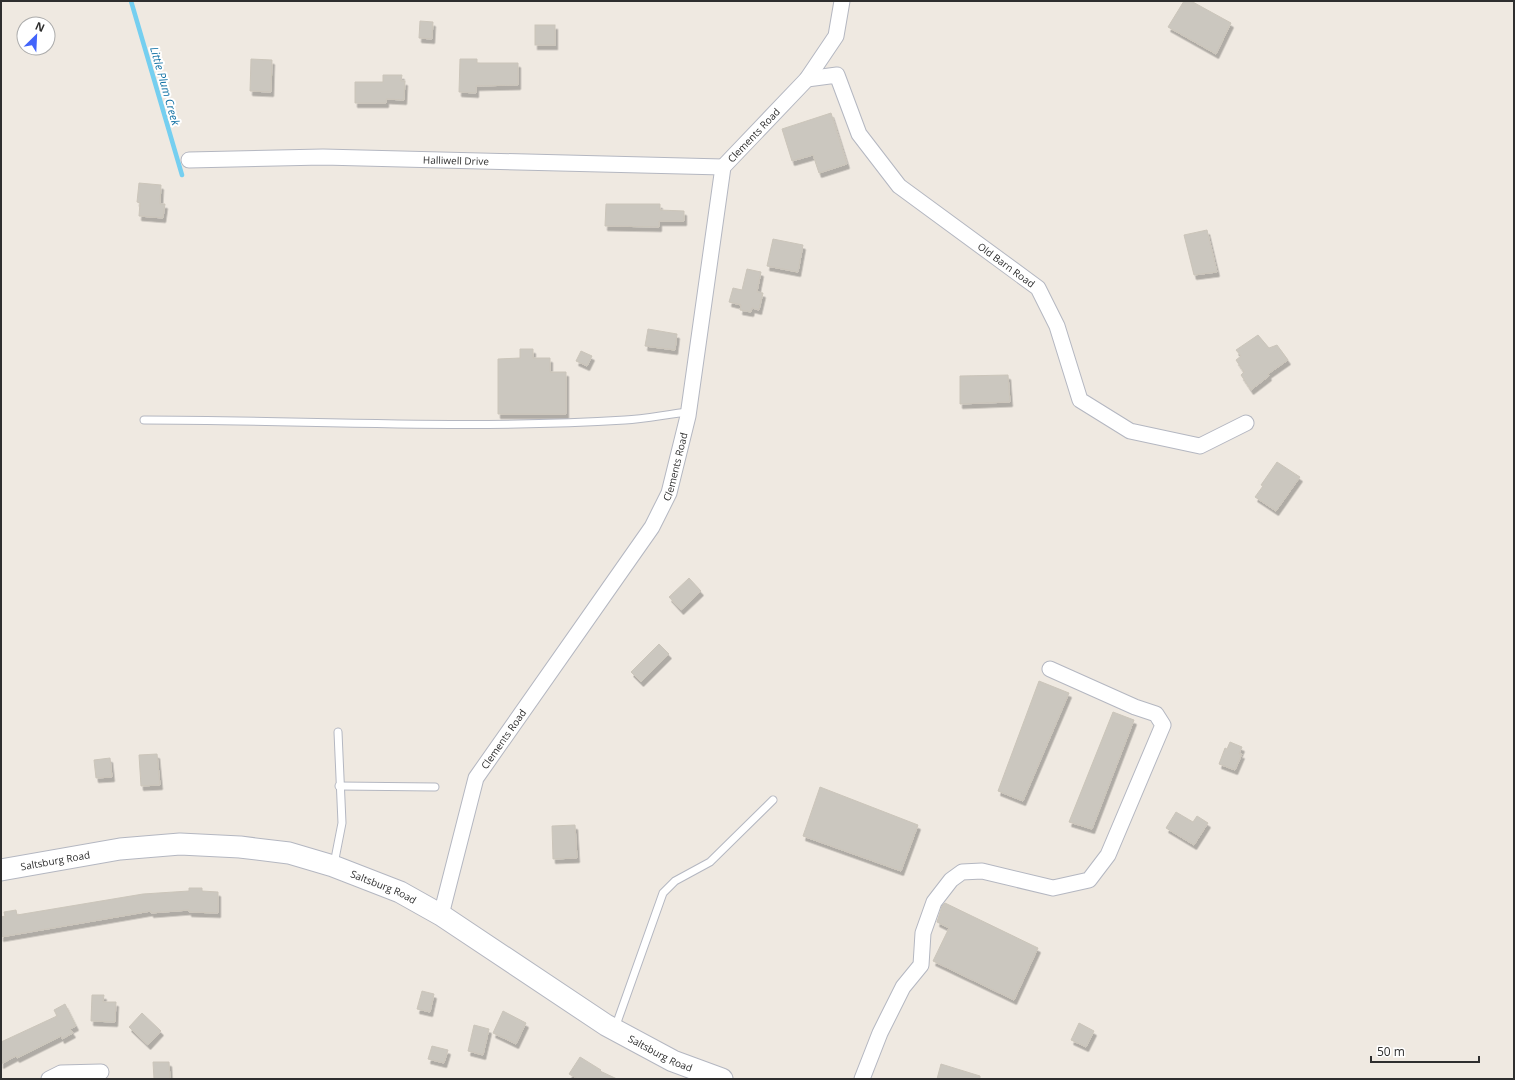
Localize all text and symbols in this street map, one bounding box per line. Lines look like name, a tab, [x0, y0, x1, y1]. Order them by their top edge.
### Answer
north arrow	[16, 16, 56, 56]
text: N	[33, 18, 47, 35]
water label: Little Plum Creek	[147, 45, 184, 128]
street label: Clements Road	[724, 105, 783, 165]
street label: Halliwell Drive	[423, 152, 490, 168]
street label: Old Barn Road	[975, 239, 1038, 290]
street label: Clements Road	[659, 431, 691, 503]
street label: Clements Road	[477, 706, 529, 772]
street label: Saltsburg Road	[19, 847, 91, 873]
street label: Saltsburg Road	[349, 867, 419, 907]
street label: Saltsburg Road	[626, 1031, 695, 1075]
scale bar	[1371, 1038, 1479, 1064]
text: 50 m	[1377, 1043, 1405, 1060]

